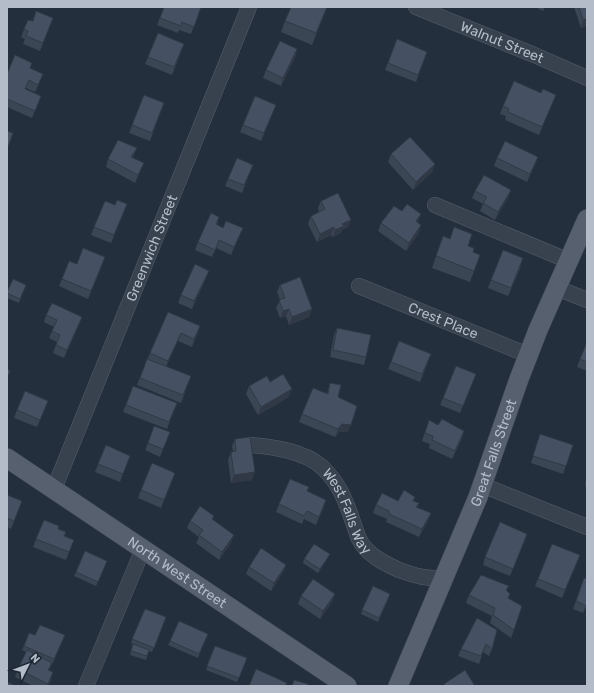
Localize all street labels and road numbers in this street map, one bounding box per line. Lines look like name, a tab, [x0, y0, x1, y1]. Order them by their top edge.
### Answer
street label: Walnut Street	[458, 17, 547, 67]
street label: Greenwich Street	[122, 192, 181, 304]
street label: Crest Place	[406, 299, 481, 342]
street label: Great Falls Street	[466, 396, 520, 509]
street label: West Falls Way	[319, 465, 375, 558]
street label: North West Street	[124, 533, 230, 612]

